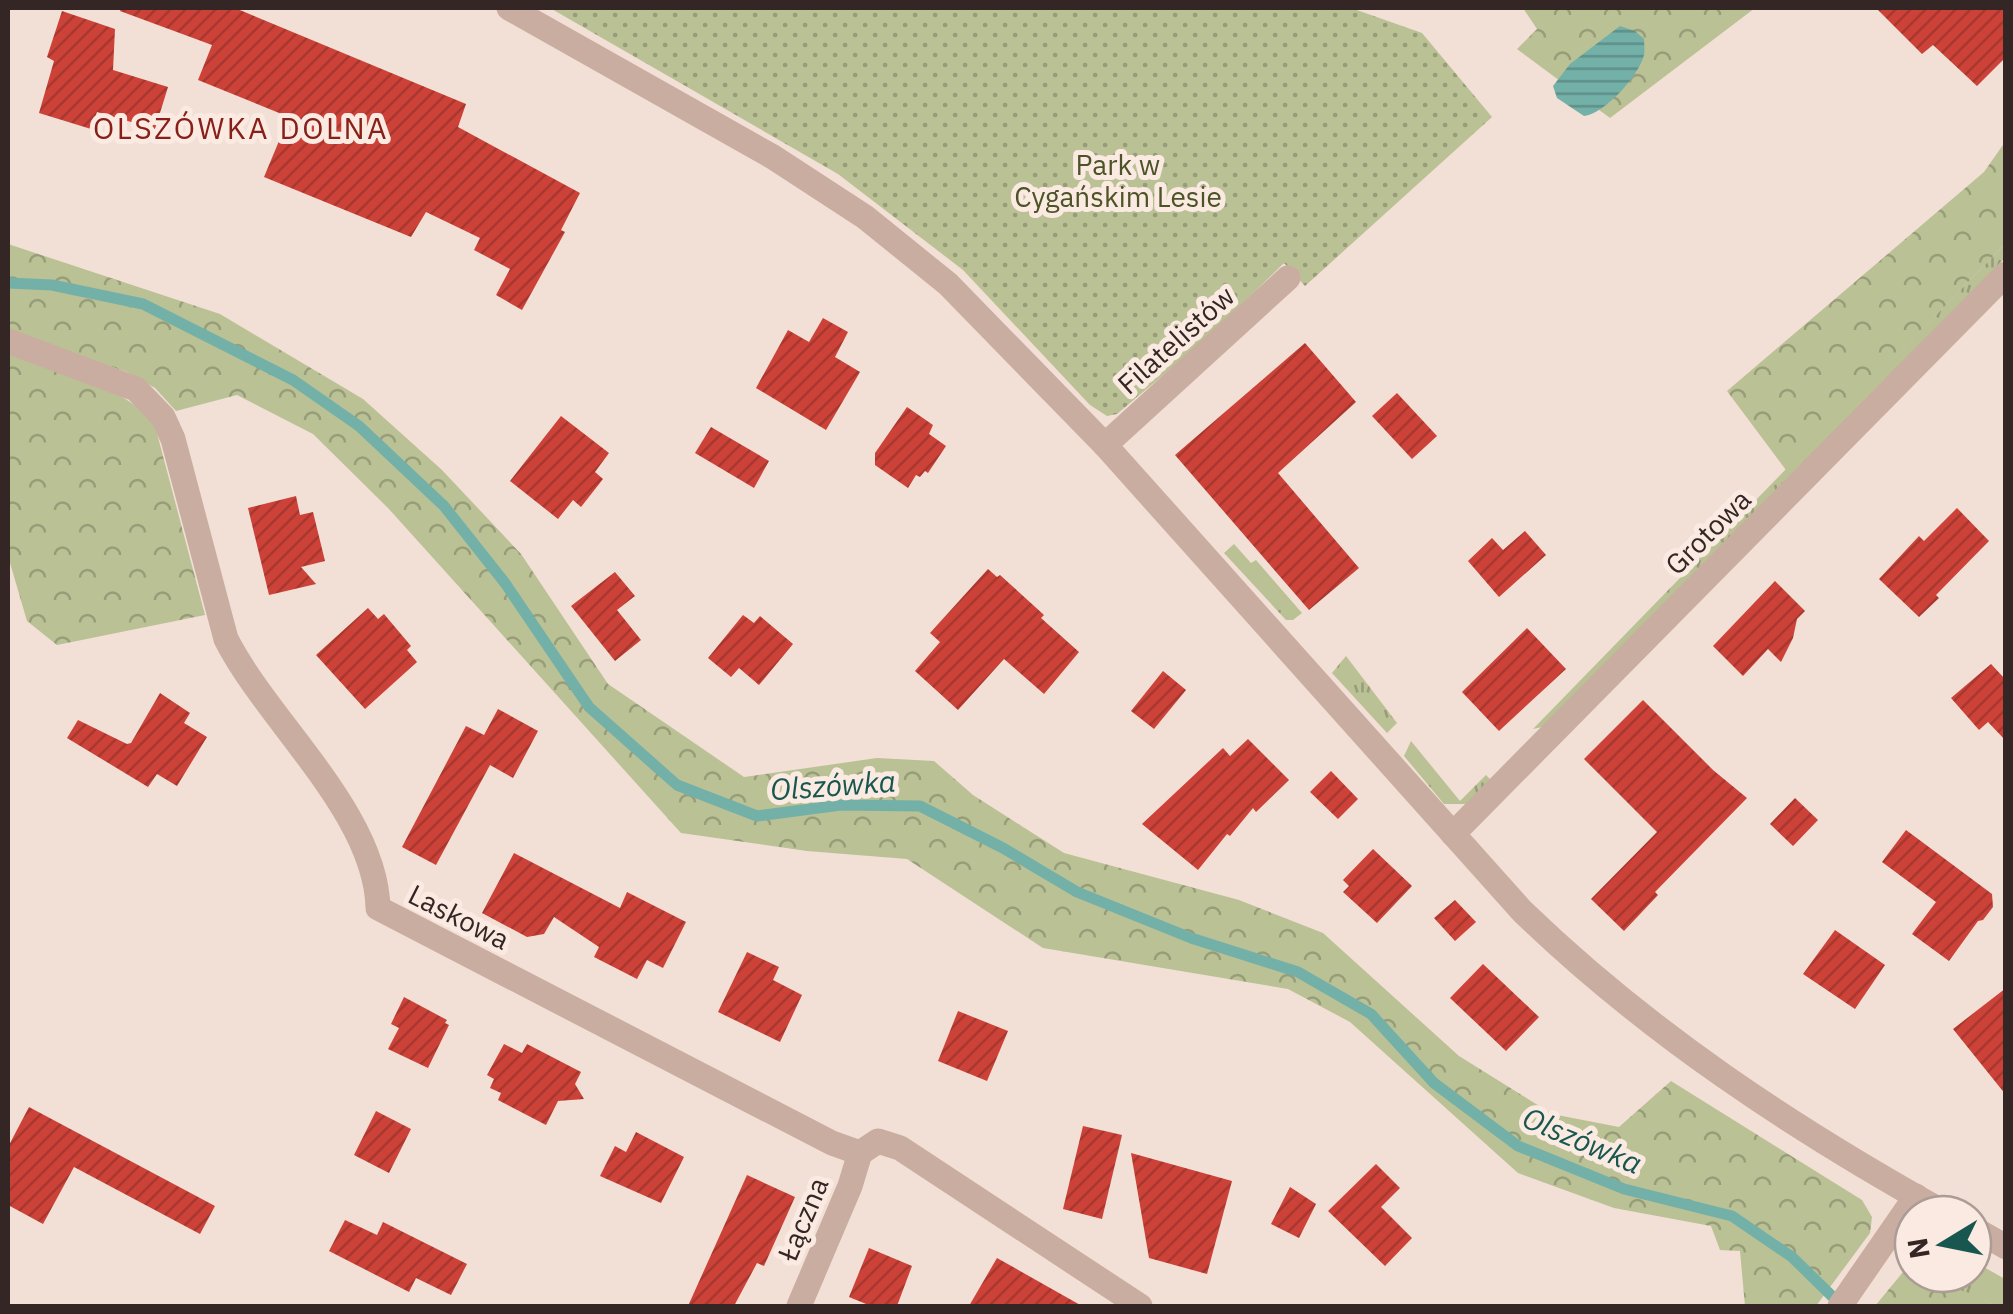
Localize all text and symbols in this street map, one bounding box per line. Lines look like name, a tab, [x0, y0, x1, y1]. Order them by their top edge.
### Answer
district label: OLSZÓWKA DOLNA	[93, 108, 389, 147]
park label: Park w Cygańskim Lesie	[1014, 146, 1222, 215]
street label: Filatelistów	[1109, 277, 1242, 402]
street label: Grotowa	[1657, 481, 1758, 582]
water label: Olszówka	[769, 761, 897, 808]
street label: Laskowa	[402, 875, 516, 958]
water label: Olszówka	[1517, 1097, 1648, 1182]
street label: Łączna	[768, 1171, 837, 1267]
north arrow	[1893, 1194, 1993, 1294]
text: N	[1898, 1235, 1938, 1262]

